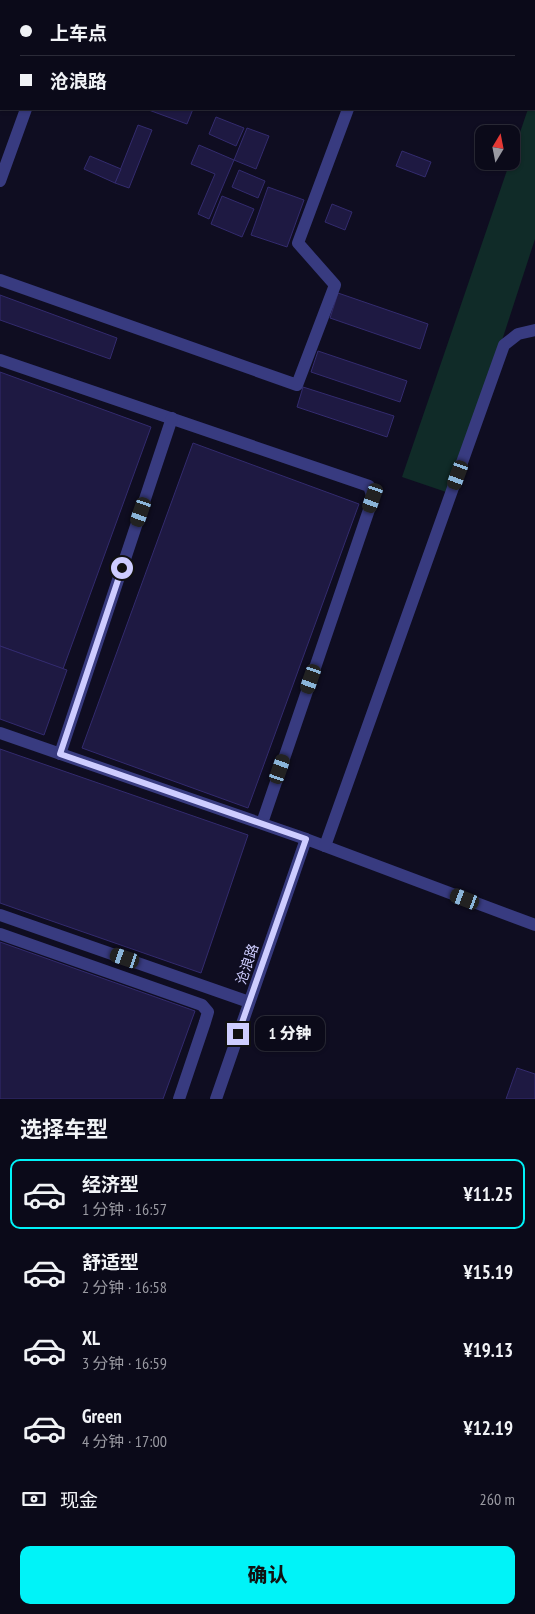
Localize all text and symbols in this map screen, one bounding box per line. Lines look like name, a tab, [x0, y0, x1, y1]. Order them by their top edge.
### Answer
text: 上车点	[50, 21, 107, 45]
text: 沧浪路	[50, 69, 107, 93]
north arrow	[475, 125, 520, 170]
map controls	[475, 125, 520, 170]
car	[445, 458, 470, 492]
car	[361, 481, 384, 515]
car	[129, 495, 152, 529]
route start	[111, 557, 133, 579]
car	[299, 662, 322, 696]
car	[268, 752, 291, 786]
car	[448, 887, 481, 911]
street label: 沧浪路	[232, 941, 262, 987]
car	[108, 946, 141, 970]
callout: 1 分钟	[256, 1016, 326, 1052]
route end	[227, 1023, 249, 1045]
text: 1 分钟	[269, 1023, 311, 1043]
text: 选择车型	[20, 1115, 108, 1143]
icon: car	[22, 1172, 67, 1217]
text: 经济型	[82, 1172, 139, 1196]
text: ¥11.25	[464, 1182, 513, 1206]
text: 1 分钟 · 16:57	[82, 1199, 167, 1219]
icon: car	[22, 1250, 67, 1295]
text: 舒适型	[82, 1250, 139, 1274]
text: ¥15.19	[464, 1260, 513, 1284]
text: 2 分钟 · 16:58	[82, 1277, 167, 1297]
text: XL	[82, 1326, 100, 1350]
icon: car	[22, 1328, 67, 1373]
text: ¥19.13	[464, 1338, 513, 1362]
text: 3 分钟 · 16:59	[82, 1353, 167, 1373]
text: Green	[82, 1404, 122, 1428]
icon: car	[22, 1406, 67, 1451]
text: ¥12.19	[464, 1416, 513, 1440]
text: 4 分钟 · 17:00	[82, 1431, 167, 1451]
icon: cash	[20, 1485, 48, 1513]
text: 现金	[60, 1488, 98, 1512]
text: 260 m	[480, 1489, 515, 1509]
button: 确认	[20, 1546, 515, 1604]

